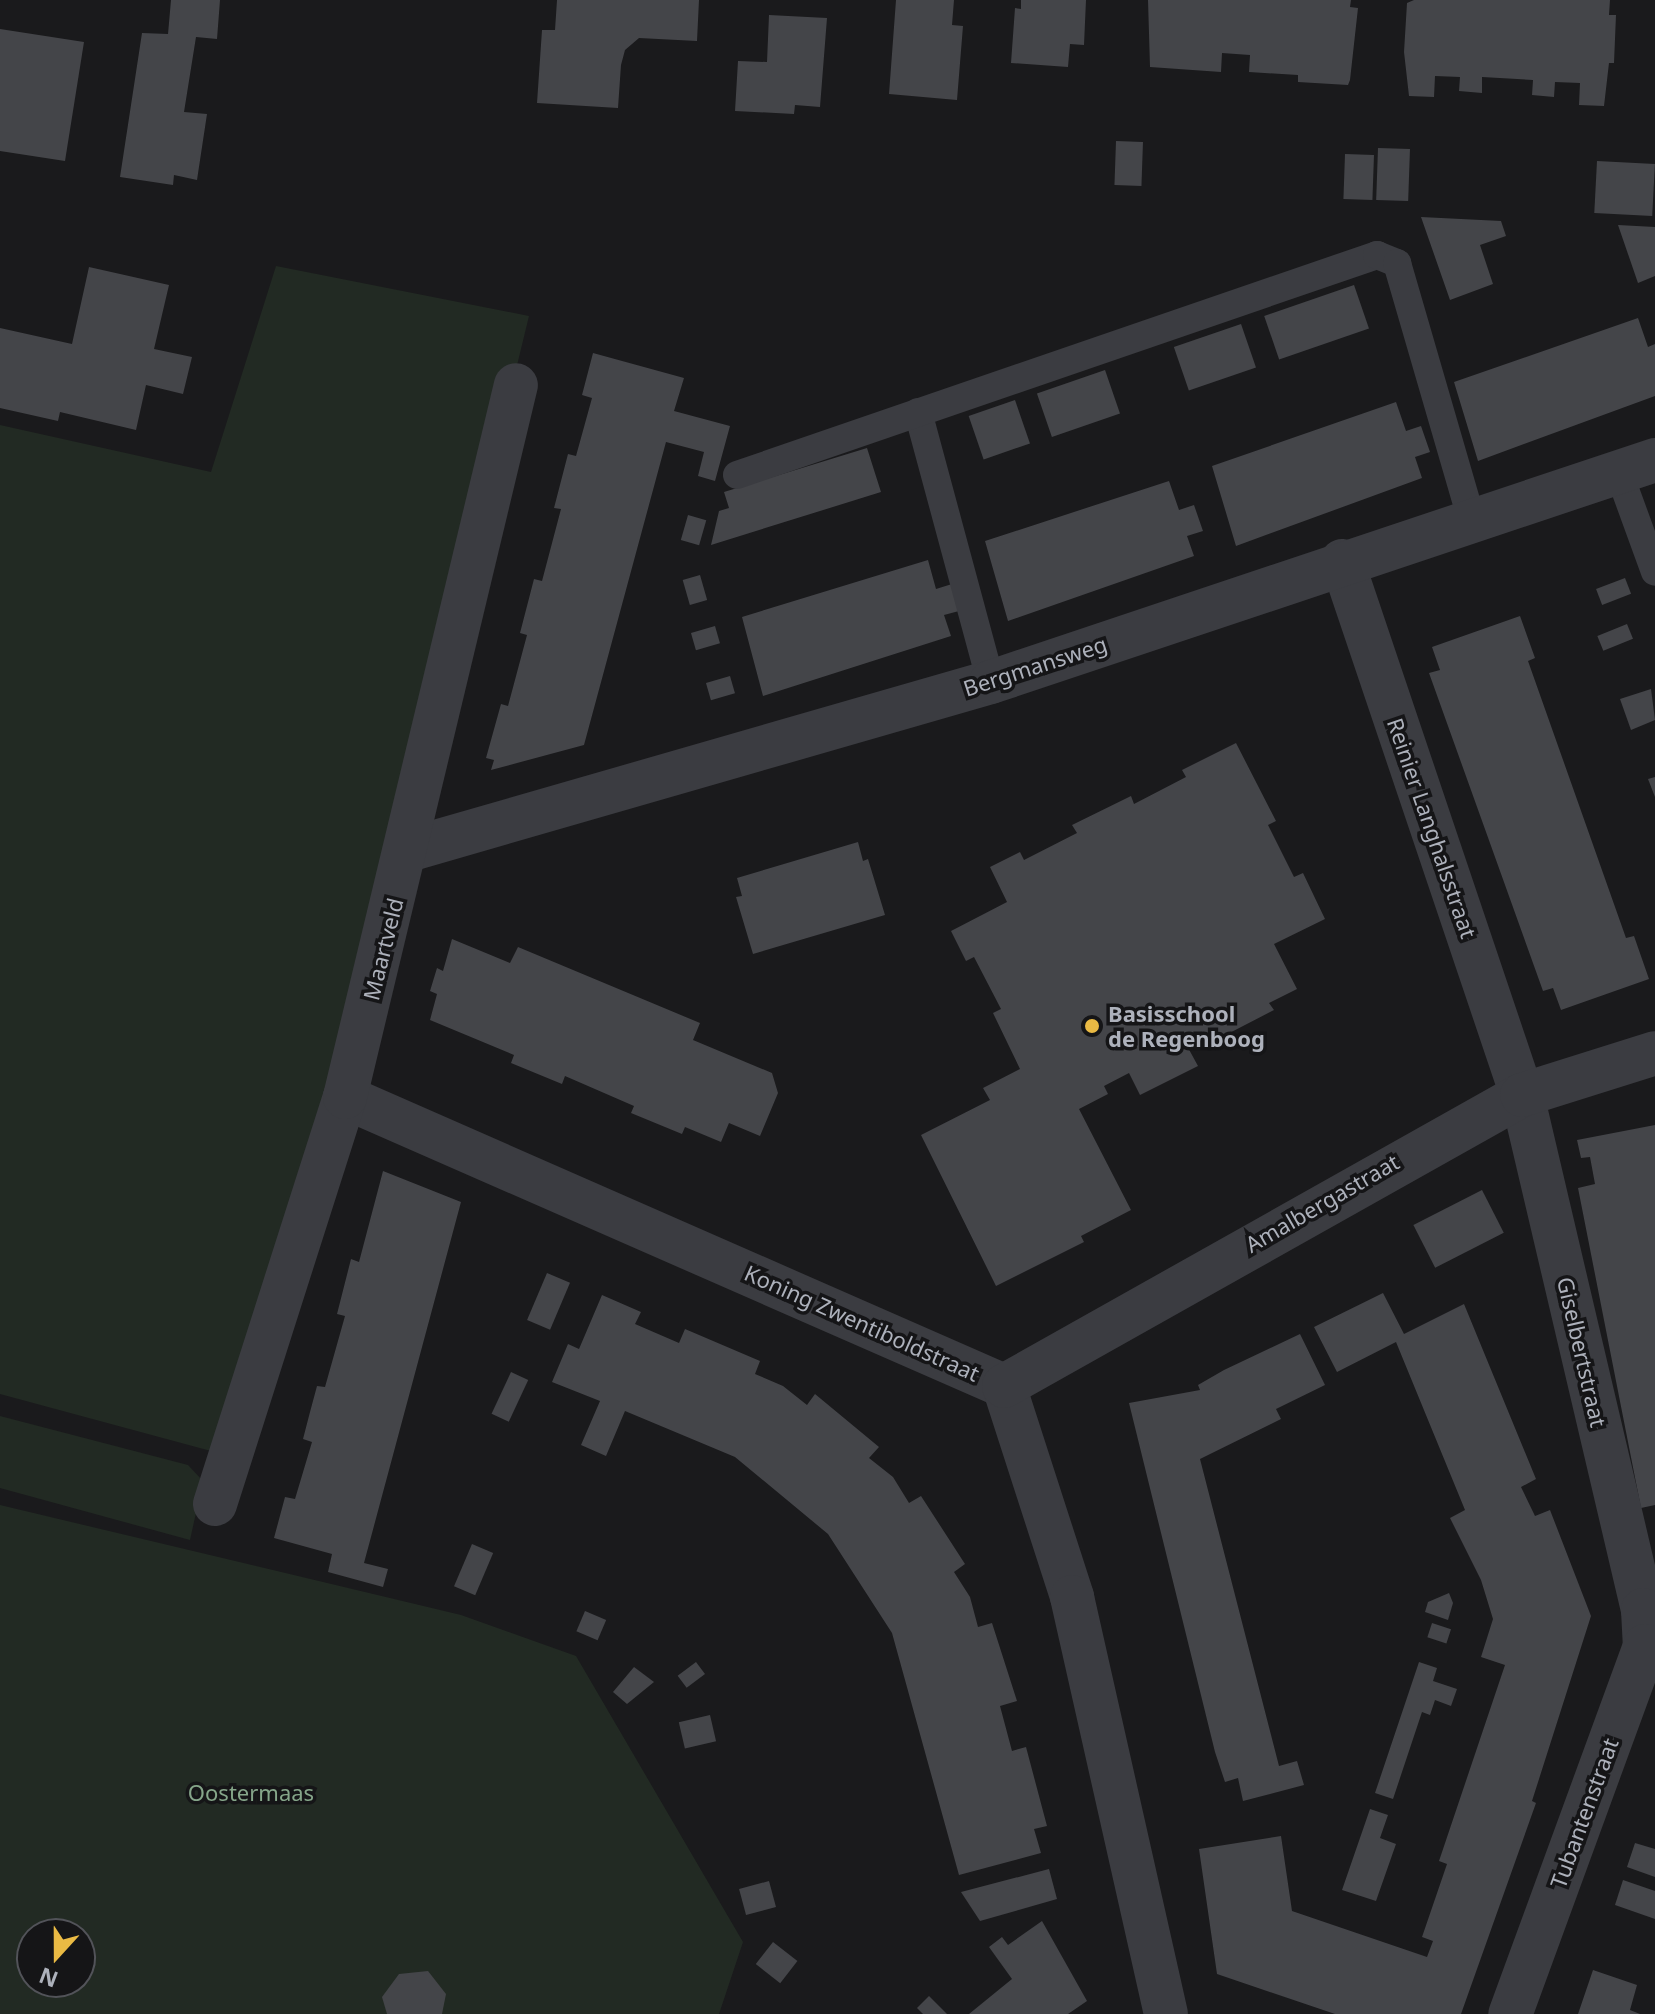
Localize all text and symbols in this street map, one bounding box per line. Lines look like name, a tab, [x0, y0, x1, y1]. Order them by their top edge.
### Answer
street label: Bergmansweg	[960, 630, 1110, 702]
street label: Reinier Langhalsstraat	[1382, 714, 1482, 942]
street label: Maartveld	[358, 895, 408, 1003]
place label: Basisschool de Regenboog	[1108, 1000, 1265, 1052]
marker: Basisschool de Regenboog	[1083, 1017, 1101, 1035]
street label: Amalbergastraat	[1240, 1148, 1404, 1258]
street label: Koning Zwentiboldstraat	[740, 1259, 984, 1387]
street label: Giselbertstraat	[1552, 1274, 1612, 1430]
street label: Tubantenstraat	[1545, 1734, 1623, 1892]
park label: Oostermaas	[188, 1780, 314, 1806]
north arrow	[16, 1918, 96, 1998]
text: N	[34, 1961, 62, 1996]

